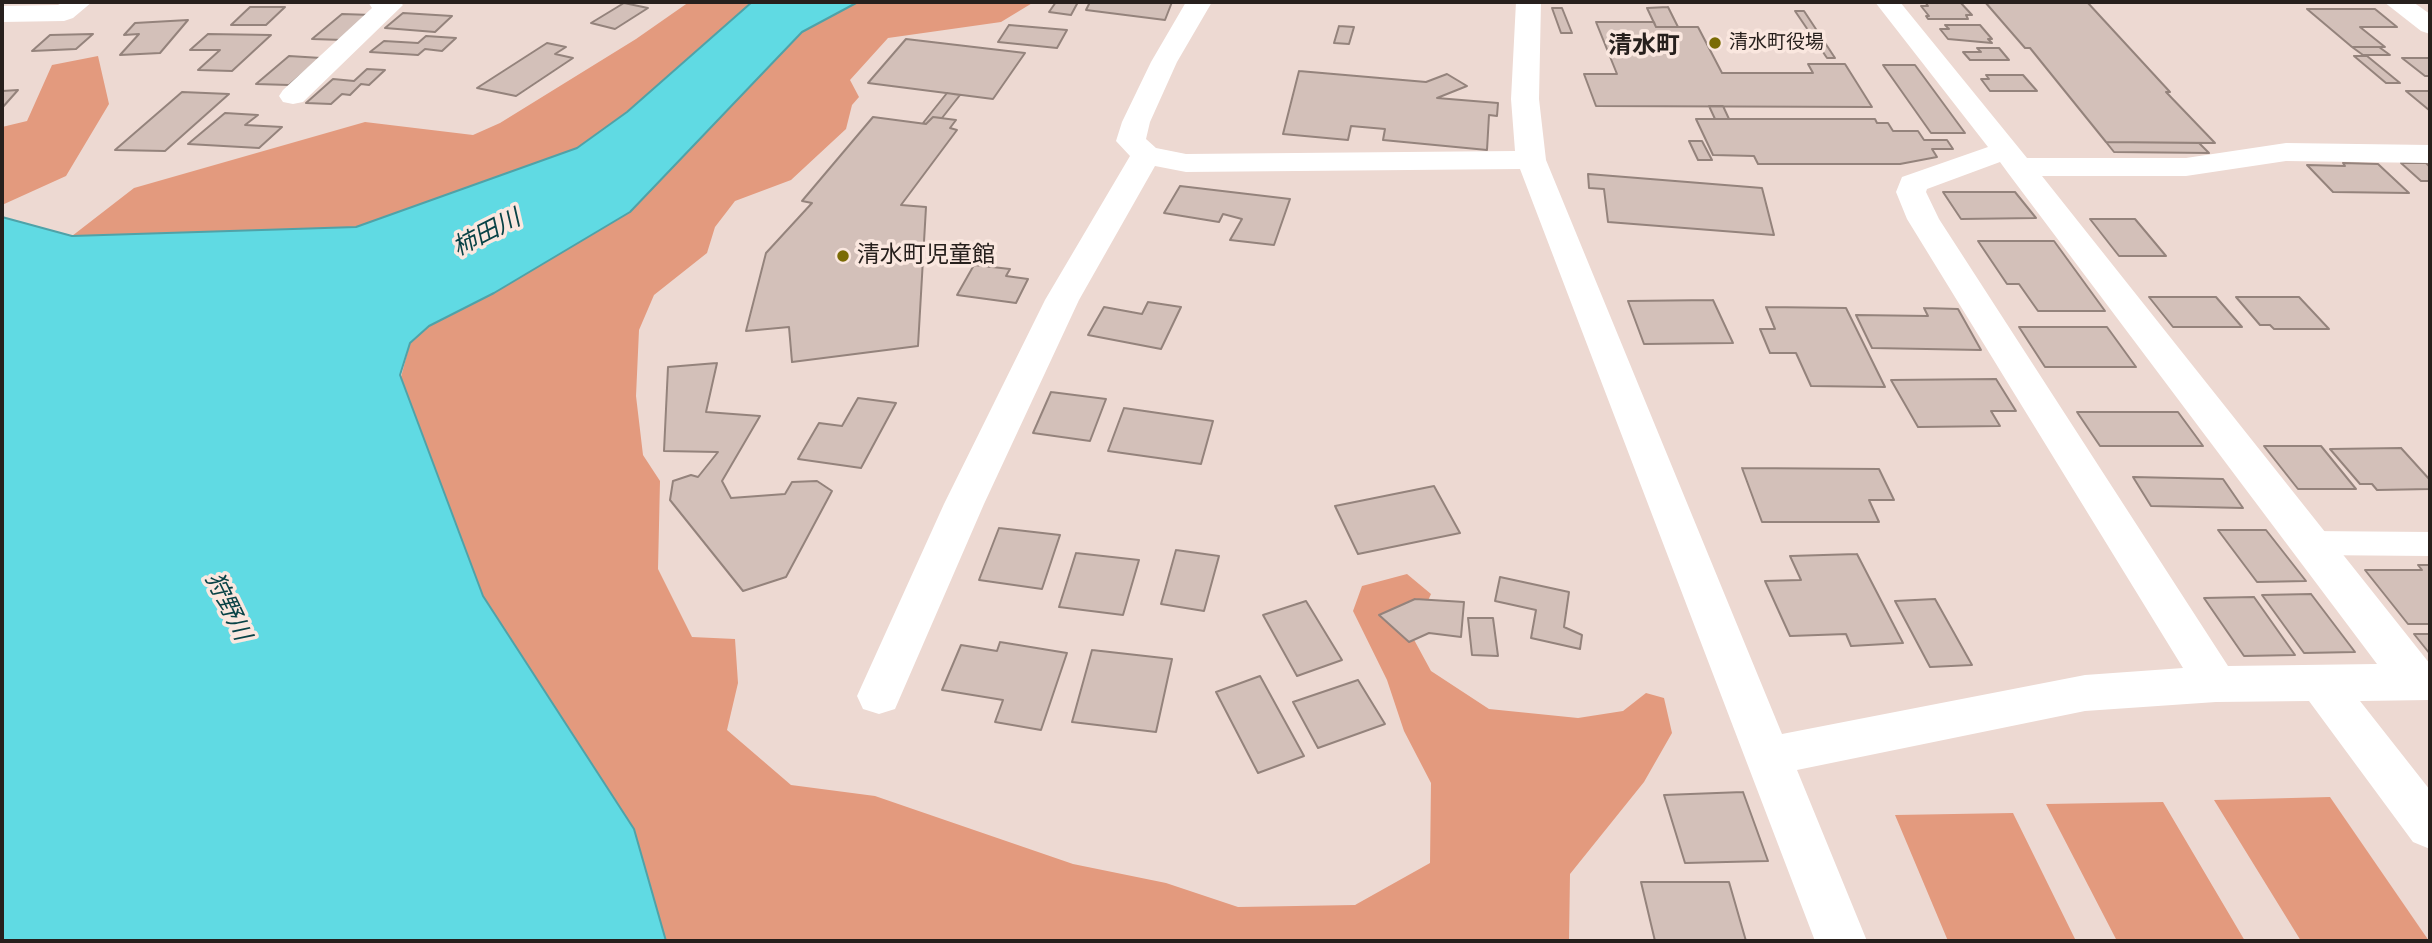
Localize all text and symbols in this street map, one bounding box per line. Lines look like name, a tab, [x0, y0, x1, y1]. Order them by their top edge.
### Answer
place label: 清水町役場	[1729, 32, 1824, 54]
district label: 清水町	[1608, 33, 1680, 61]
marker: 清水町役場	[1707, 35, 1723, 51]
water label: 柿田川	[448, 205, 526, 263]
place label: 清水町児童館	[857, 242, 995, 270]
marker: 清水町児童館	[835, 248, 851, 264]
water label: 狩野川	[198, 568, 256, 646]

